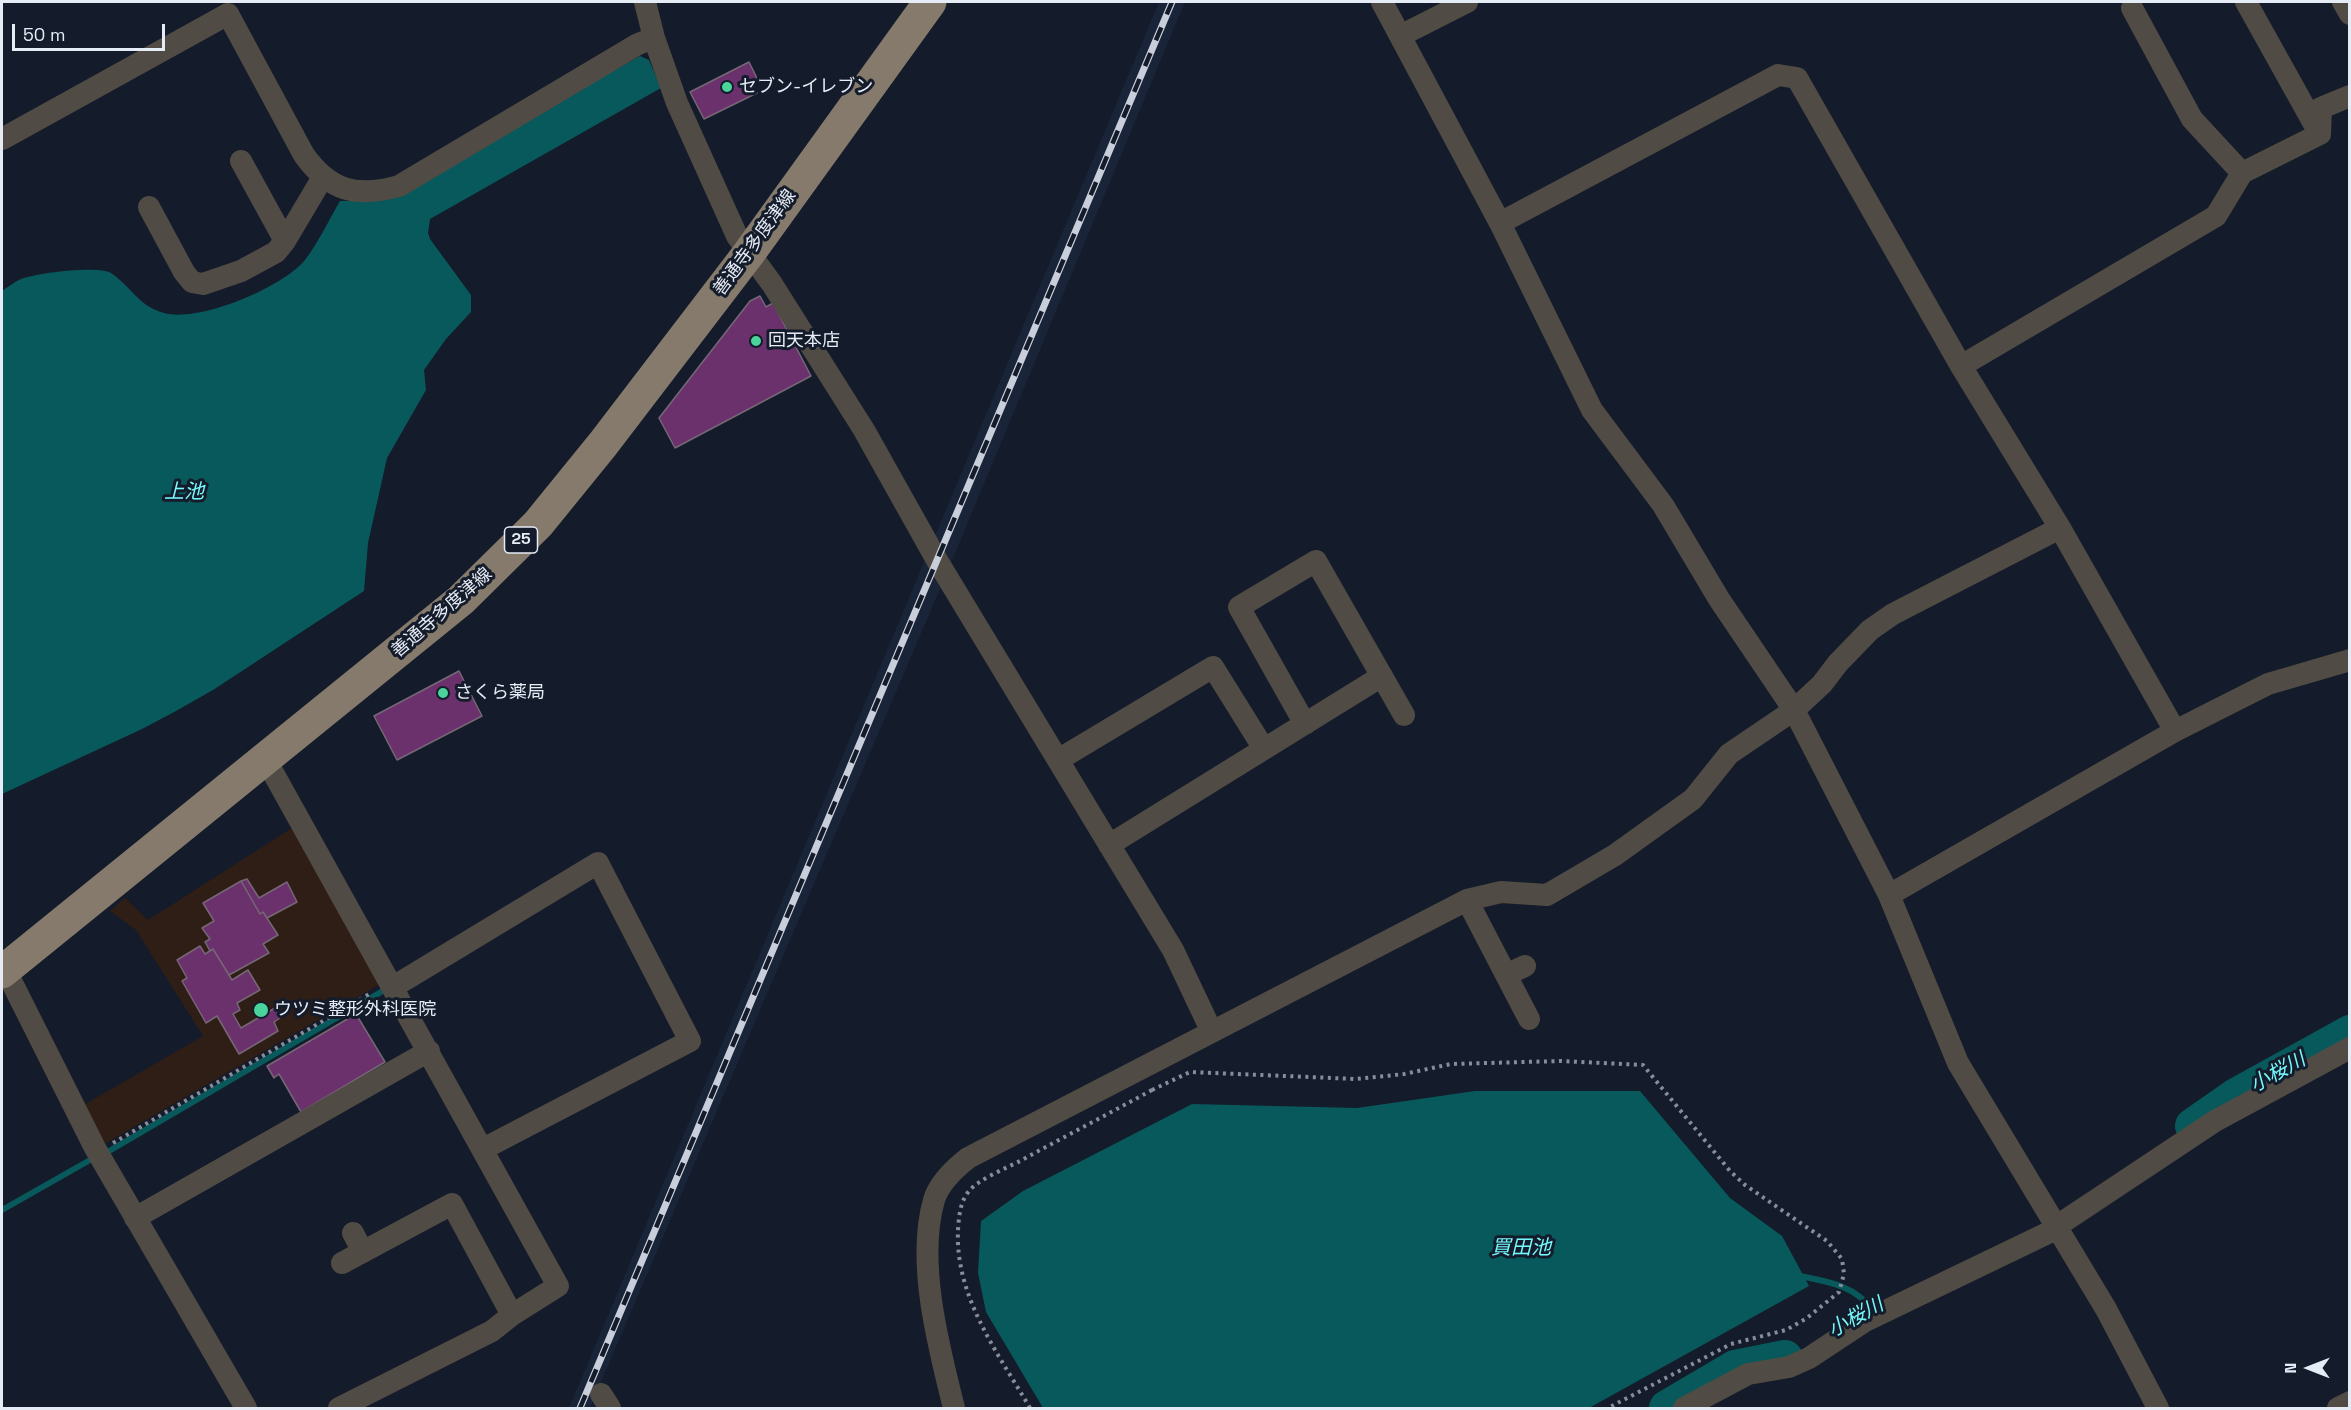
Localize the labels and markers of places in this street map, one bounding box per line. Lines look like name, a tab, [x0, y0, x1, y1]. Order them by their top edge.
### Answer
place label: セブン-イレブン	[739, 76, 873, 98]
marker: セブン-イレブン	[720, 80, 734, 94]
place label: 回天本店	[768, 330, 840, 352]
marker: 回天本店	[749, 334, 763, 348]
place label: さくら薬局	[455, 682, 545, 704]
marker: さくら薬局	[436, 686, 450, 700]
place label: ウツミ整形外科医院	[274, 999, 436, 1021]
marker: ウツミ整形外科医院	[252, 1001, 270, 1019]

